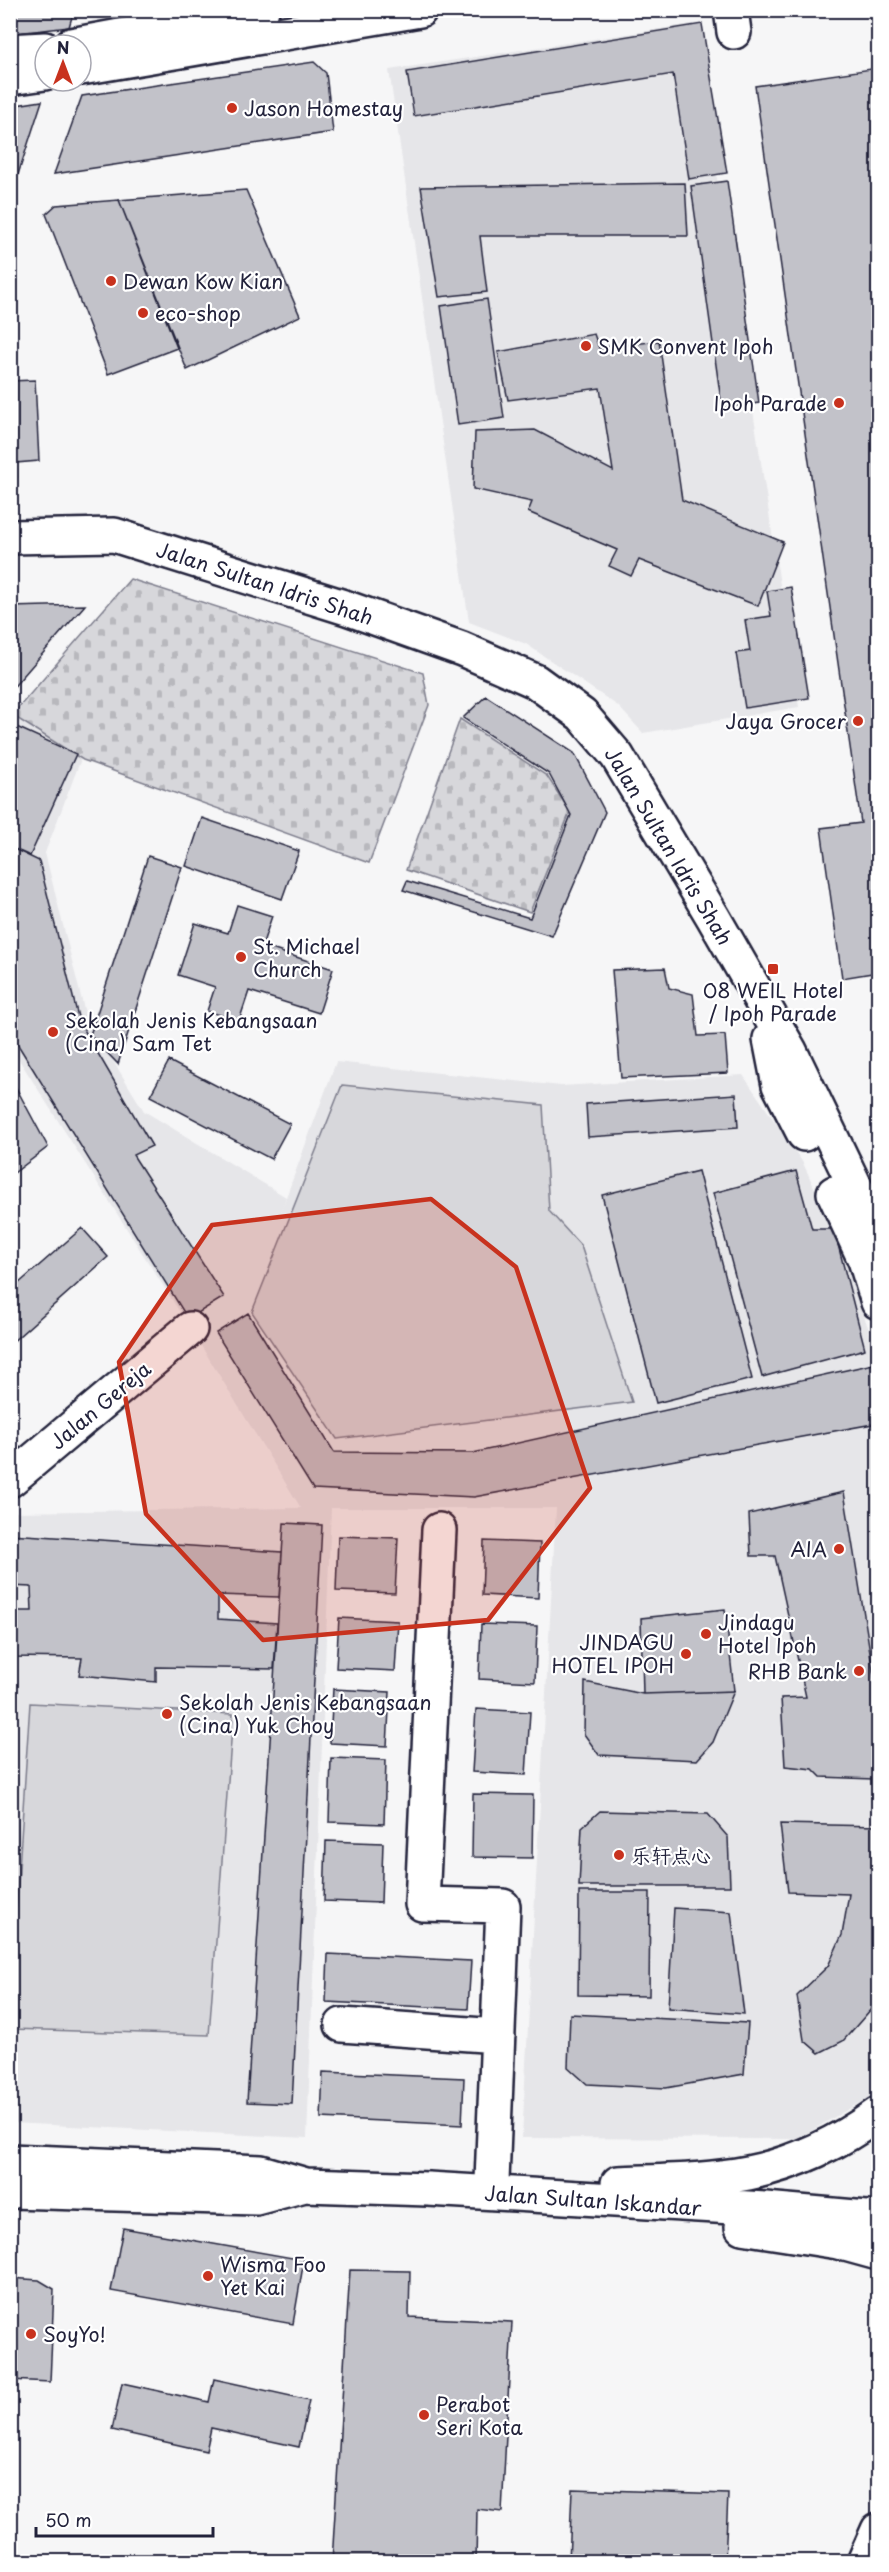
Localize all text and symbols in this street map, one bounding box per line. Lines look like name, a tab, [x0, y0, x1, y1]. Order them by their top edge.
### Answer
north arrow	[33, 33, 93, 93]
text: N	[57, 35, 69, 59]
place label: Jason Homestay	[244, 93, 403, 123]
marker: Jason Homestay	[225, 101, 239, 115]
place label: Dewan Kow Kian	[123, 266, 283, 296]
marker: Dewan Kow Kian	[104, 274, 118, 288]
place label: eco-shop	[155, 298, 241, 328]
marker: eco-shop	[136, 306, 150, 320]
place label: SMK Convent Ipoh	[598, 331, 774, 361]
marker: SMK Convent Ipoh	[579, 339, 593, 353]
place label: Ipoh Parade	[713, 388, 827, 418]
marker: Ipoh Parade	[832, 396, 846, 410]
street label: Jalan Sultan Idris Shah	[153, 534, 377, 632]
place label: Jaya Grocer	[726, 706, 847, 736]
marker: Jaya Grocer	[851, 714, 865, 728]
street label: Jalan Sultan Idris Shah	[598, 741, 740, 951]
place label: St. Michael Church	[253, 931, 360, 984]
marker: St. Michael Church	[234, 950, 248, 964]
marker: 08 WEIL Hotel / Ipoh Parade	[766, 962, 780, 976]
place label: 08 WEIL Hotel / Ipoh Parade	[703, 975, 843, 1028]
place label: Sekolah Jenis Kebangsaan (Cina) Sam Tet	[65, 1005, 318, 1058]
marker: Sekolah Jenis Kebangsaan (Cina) Sam Tet	[46, 1025, 60, 1039]
street label: Jalan Gereja	[43, 1353, 157, 1456]
place label: AIA	[790, 1534, 827, 1564]
marker: AIA	[832, 1542, 846, 1556]
place label: Jindagu Hotel Ipoh	[718, 1607, 817, 1660]
place label: JINDAGU HOTEL IPOH	[551, 1627, 674, 1680]
marker: Jindagu Hotel Ipoh	[699, 1627, 713, 1641]
marker: JINDAGU HOTEL IPOH	[679, 1647, 693, 1661]
place label: RHB Bank	[748, 1656, 847, 1686]
marker: RHB Bank	[852, 1664, 866, 1678]
place label: Sekolah Jenis Kebangsaan (Cina) Yuk Choy	[179, 1687, 432, 1740]
marker: Sekolah Jenis Kebangsaan (Cina) Yuk Choy	[160, 1707, 174, 1721]
place label: 乐轩点心	[631, 1840, 711, 1870]
marker: 乐轩点心	[612, 1848, 626, 1862]
street label: Jalan Sultan Iskandar	[484, 2177, 703, 2223]
place label: Wisma Foo Yet Kai	[220, 2249, 326, 2302]
marker: Wisma Foo Yet Kai	[201, 2269, 215, 2283]
place label: SoyYo!	[43, 2319, 106, 2349]
marker: SoyYo!	[24, 2327, 38, 2341]
place label: Perabot Seri Kota	[436, 2389, 523, 2442]
marker: Perabot Seri Kota	[417, 2408, 431, 2422]
scale bar	[36, 2500, 213, 2538]
text: 50 m	[45, 2506, 92, 2533]

